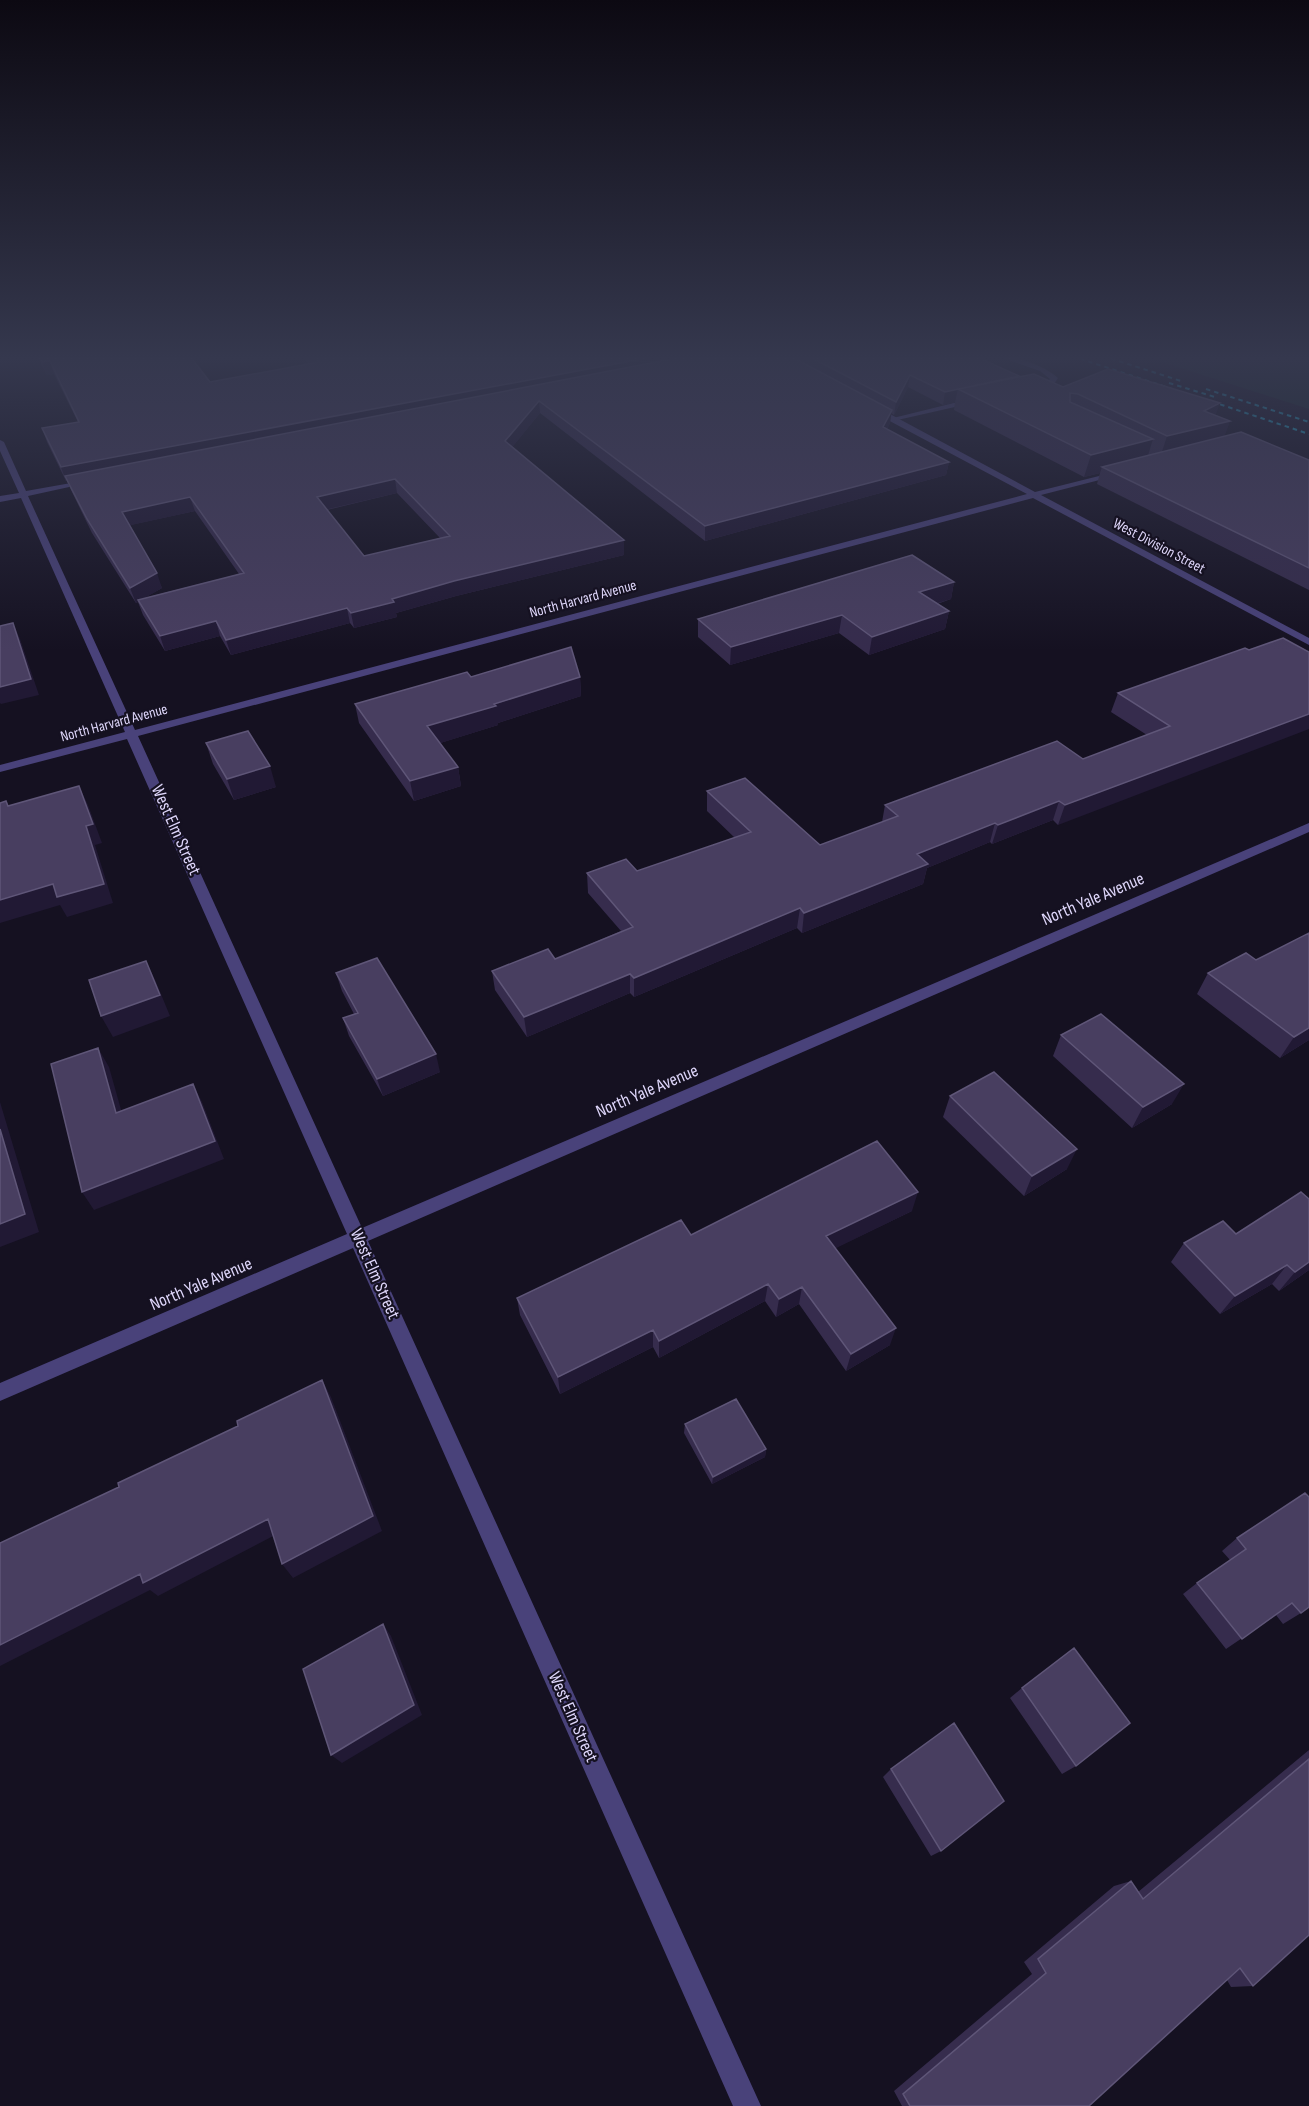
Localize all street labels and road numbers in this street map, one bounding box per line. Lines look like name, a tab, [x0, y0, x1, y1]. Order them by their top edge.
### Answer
street label: West Division Street	[1110, 514, 1209, 578]
street label: North Harvard Avenue	[527, 576, 639, 622]
street label: North Harvard Avenue	[58, 700, 170, 746]
street label: West Elm Street	[147, 782, 205, 879]
street label: North Yale Avenue	[1039, 868, 1147, 930]
street label: North Yale Avenue	[593, 1060, 701, 1122]
street label: West Elm Street	[346, 1226, 404, 1323]
street label: North Yale Avenue	[147, 1253, 255, 1315]
street label: West Elm Street	[544, 1669, 602, 1766]

